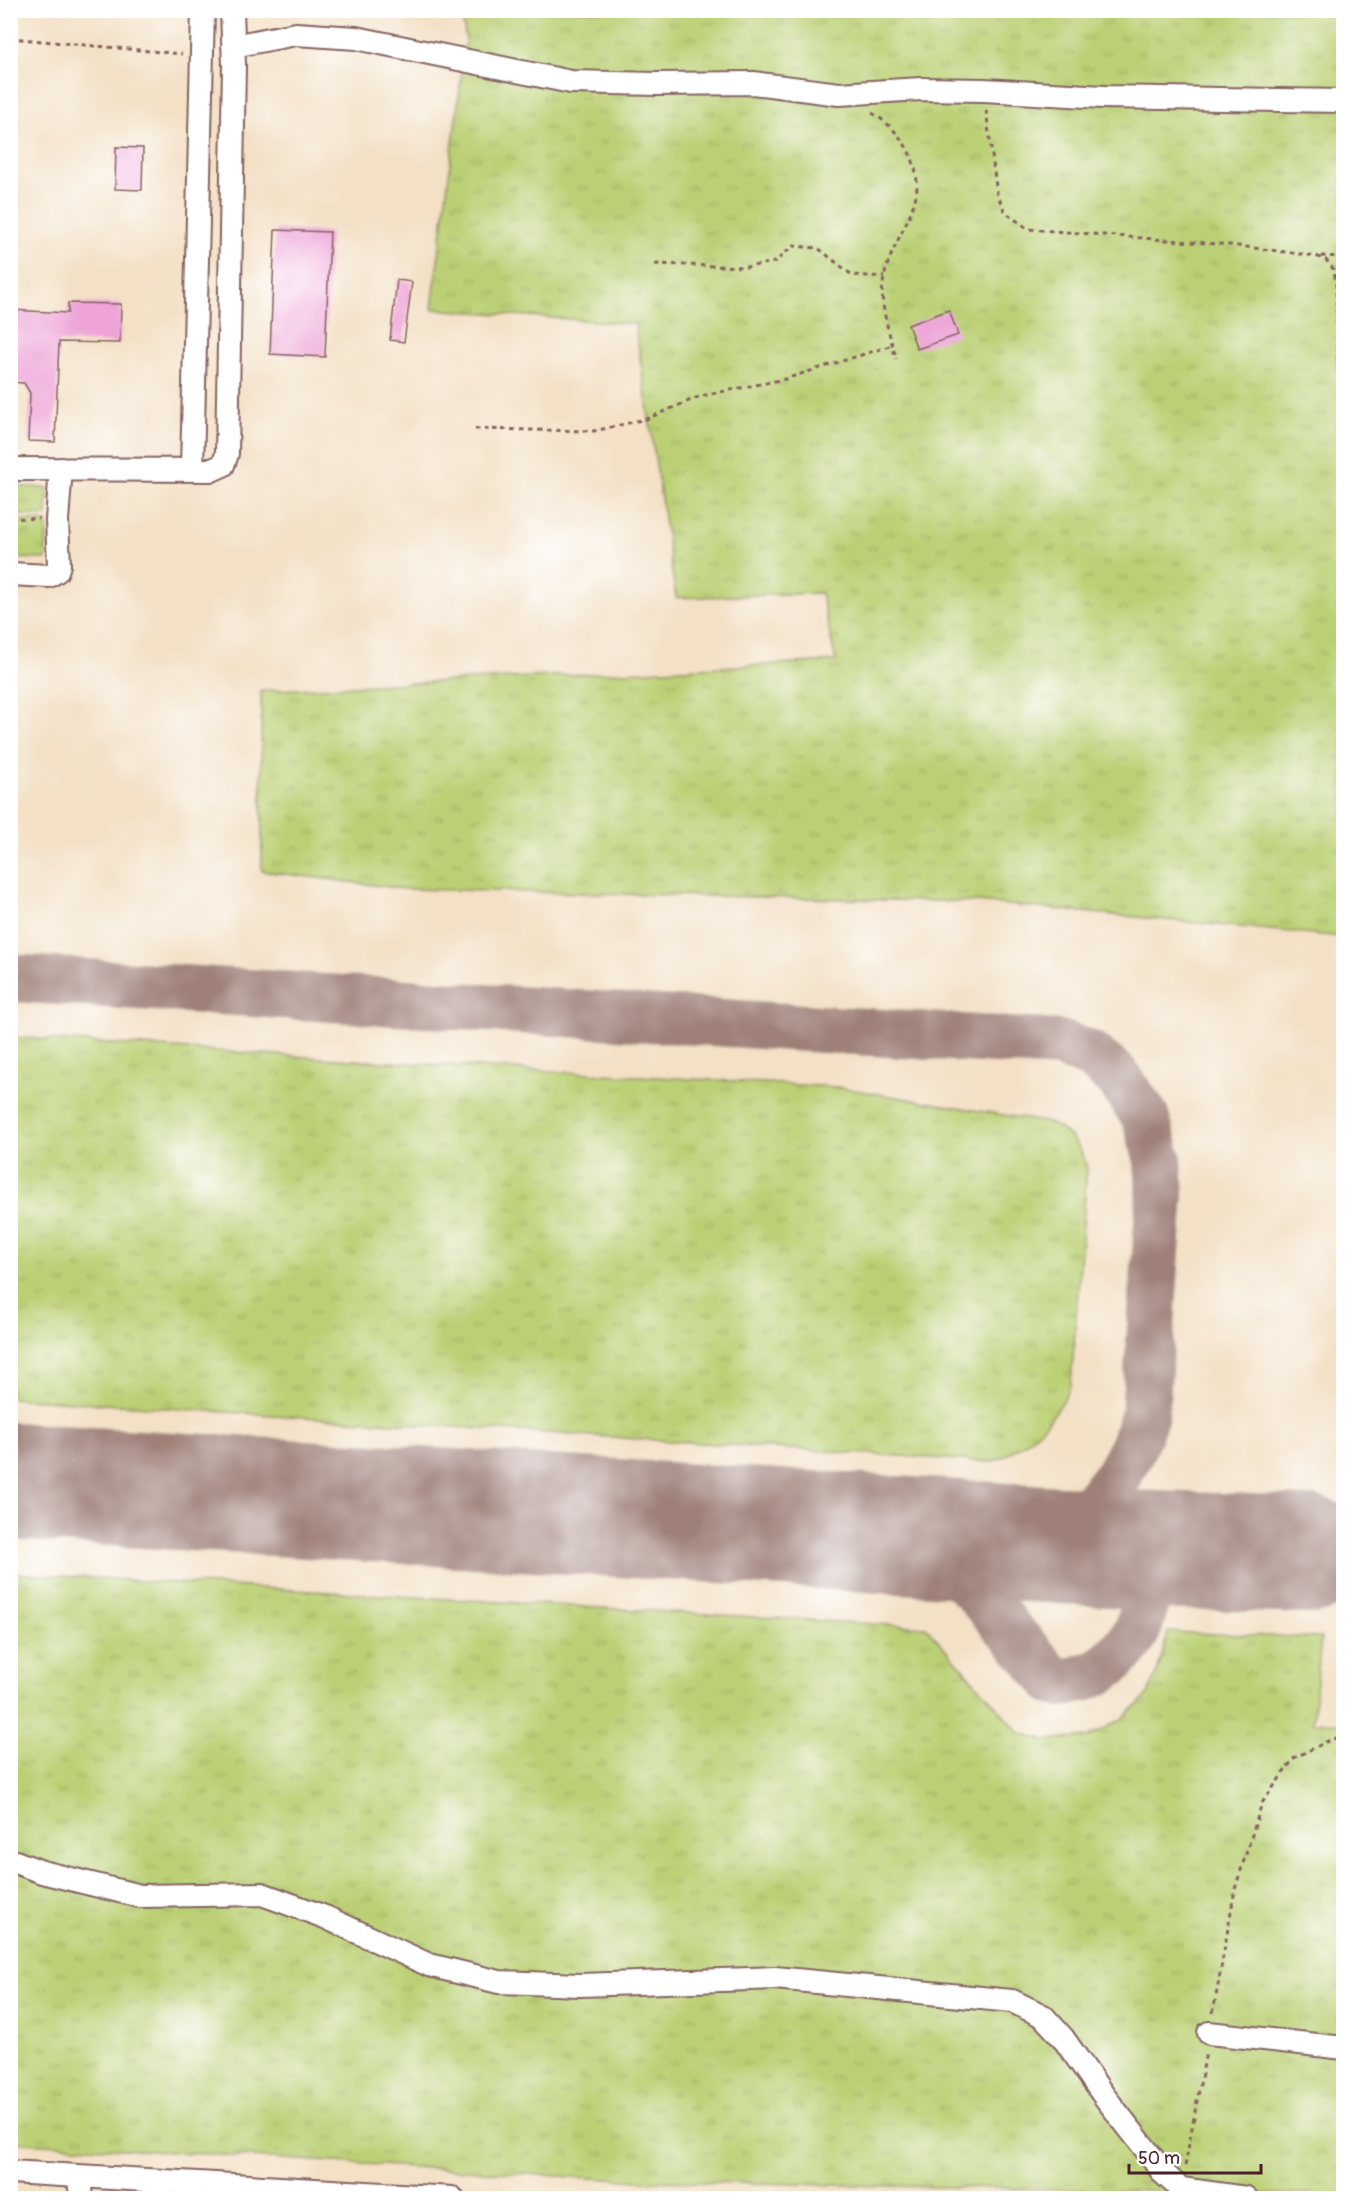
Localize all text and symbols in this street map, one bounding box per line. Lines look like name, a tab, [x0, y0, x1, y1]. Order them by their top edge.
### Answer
scale bar	[1129, 2137, 1261, 2175]
text: 50 m	[1138, 2147, 1180, 2170]

